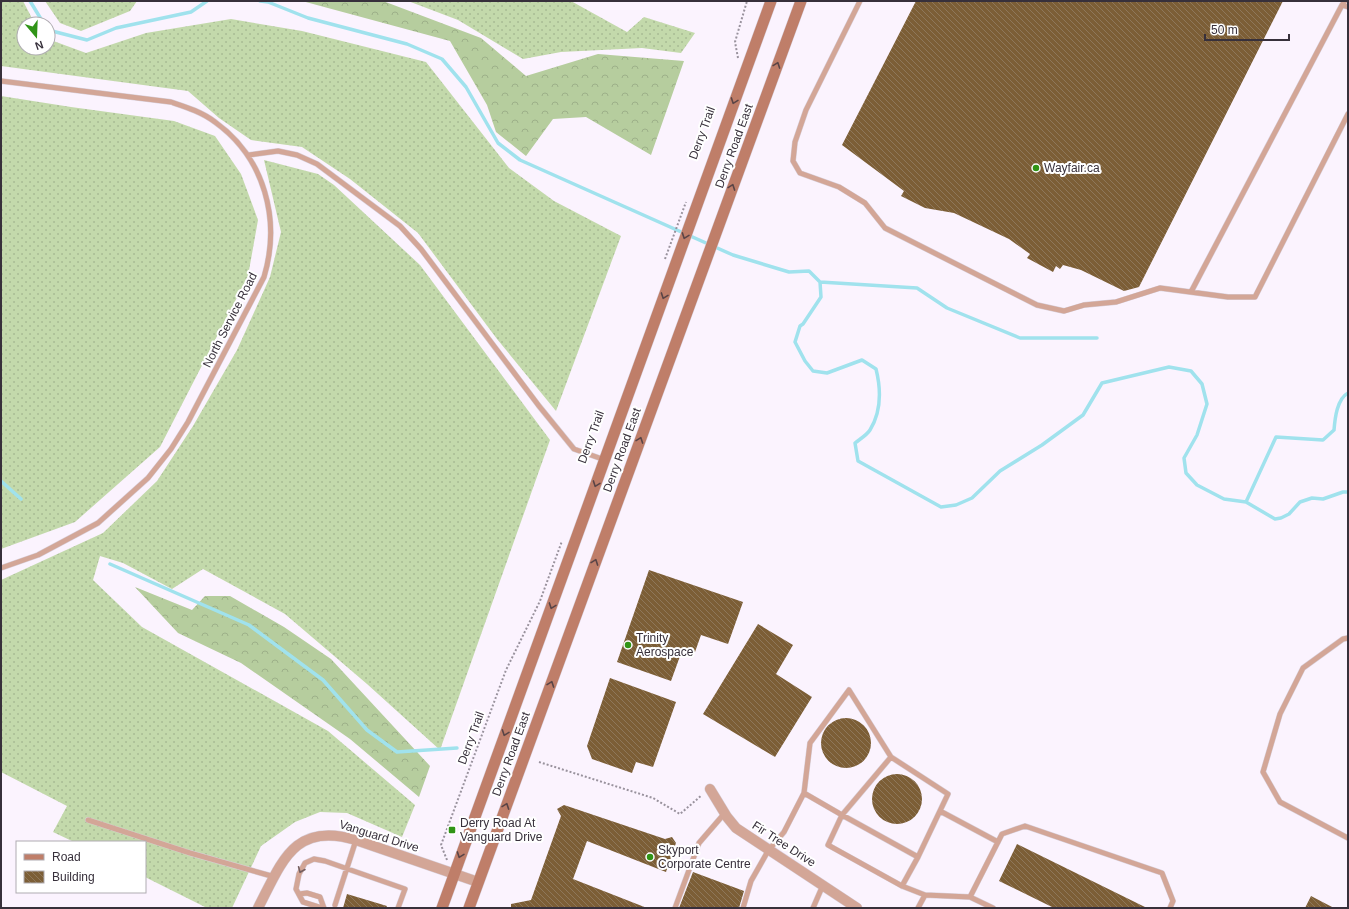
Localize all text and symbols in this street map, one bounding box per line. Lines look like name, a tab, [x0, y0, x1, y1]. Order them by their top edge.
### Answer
north arrow	[16, 16, 56, 56]
scale bar	[1205, 16, 1289, 42]
text: 50 m	[1211, 23, 1238, 37]
text: N	[33, 38, 45, 52]
one-way arrow	[773, 61, 781, 68]
one-way arrow	[730, 98, 739, 105]
street label: Derry Road East	[712, 101, 756, 190]
street label: Derry Trail	[686, 105, 718, 161]
place label: Wayfair.ca	[1044, 161, 1100, 175]
marker: Wayfair.ca	[1031, 163, 1041, 173]
one-way arrow	[728, 183, 736, 190]
one-way arrow	[682, 233, 690, 240]
street label: North Service Road	[200, 270, 260, 370]
one-way arrow	[660, 292, 669, 299]
street label: Derry Road East	[600, 405, 644, 494]
street label: Derry Trail	[575, 409, 607, 465]
one-way arrow	[635, 437, 644, 444]
one-way arrow	[593, 481, 601, 488]
one-way arrow	[591, 559, 599, 566]
one-way arrow	[548, 603, 556, 610]
place label: Trinity Aerospace	[636, 631, 694, 659]
marker: Trinity Aerospace	[623, 640, 633, 650]
one-way arrow	[546, 681, 554, 688]
street label: Derry Road East	[489, 709, 533, 798]
street label: Derry Trail	[455, 710, 487, 766]
one-way arrow	[501, 730, 510, 737]
one-way arrow	[501, 803, 509, 810]
place label: Derry Road At Vanguard Drive	[460, 816, 543, 844]
street label: Vanguard Drive	[338, 817, 421, 855]
street label: Fir Tree Drive	[750, 818, 819, 870]
marker: Derry Road At Vanguard Drive	[447, 825, 457, 835]
legend	[16, 841, 146, 893]
place label: Skyport Corporate Centre	[658, 843, 751, 871]
text: Road	[52, 850, 81, 864]
one-way arrow	[457, 852, 465, 859]
marker: Skyport Corporate Centre	[645, 852, 655, 862]
one-way arrow	[298, 866, 306, 873]
text: Building	[52, 870, 95, 884]

